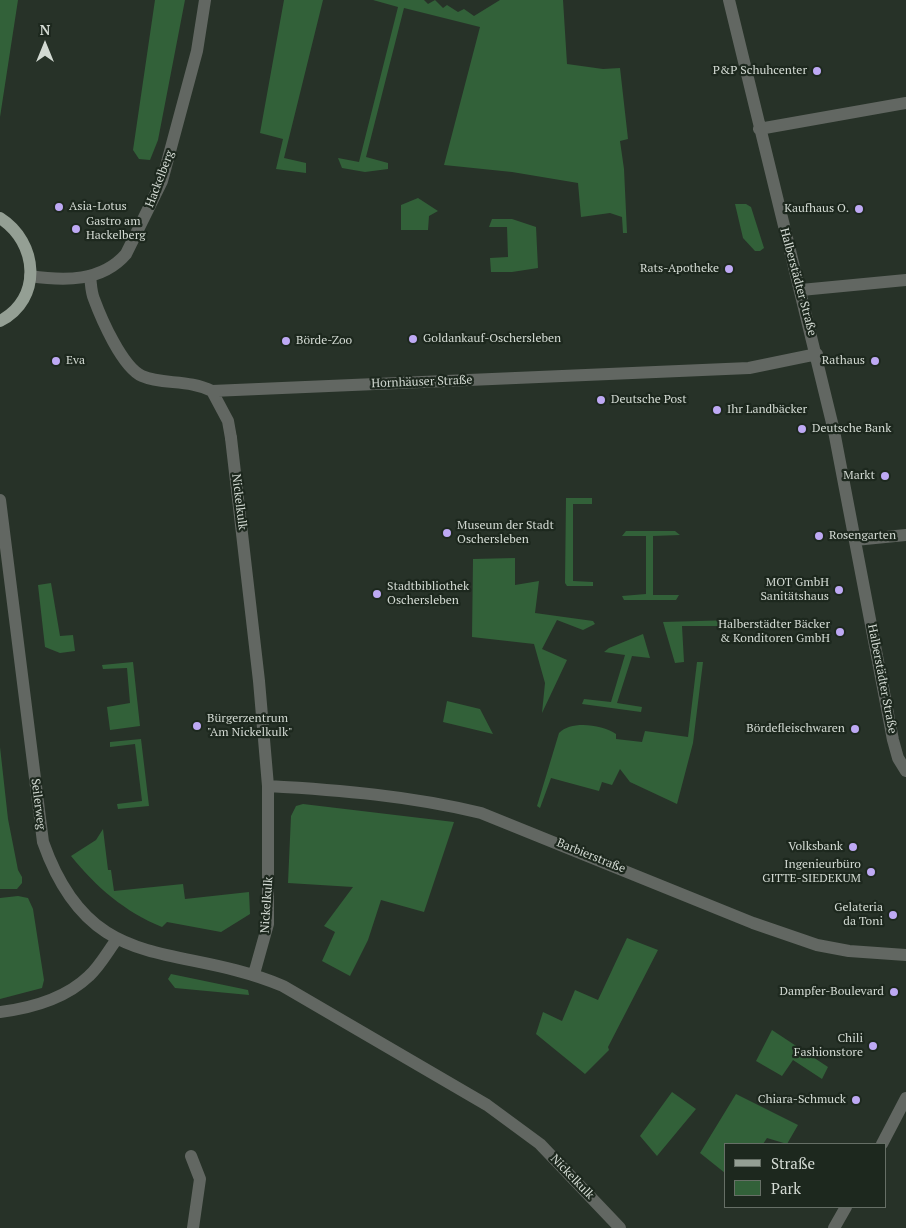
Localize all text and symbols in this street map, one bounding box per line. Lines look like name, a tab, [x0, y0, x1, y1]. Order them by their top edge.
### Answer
north arrow	[20, 20, 70, 70]
text: N	[40, 20, 50, 39]
place label: P&P Schuhcenter	[713, 64, 807, 78]
marker: P&P Schuhcenter	[811, 65, 823, 77]
street label: Hackelberg	[143, 149, 177, 209]
place label: Asia-Lotus	[69, 200, 127, 214]
marker: Asia-Lotus	[53, 201, 65, 213]
place label: Kaufhaus O.	[784, 202, 849, 216]
marker: Kaufhaus O.	[853, 203, 865, 215]
place label: Gastro am Hackelberg	[86, 215, 146, 243]
marker: Gastro am Hackelberg	[70, 223, 82, 235]
street label: Halberstädter Straße	[777, 226, 819, 338]
place label: Rats-Apotheke	[640, 262, 719, 276]
marker: Rats-Apotheke	[723, 263, 735, 275]
place label: Goldankauf-Oschersleben	[423, 332, 561, 346]
marker: Goldankauf-Oschersleben	[407, 333, 419, 345]
place label: Börde-Zoo	[296, 334, 352, 348]
marker: Börde-Zoo	[280, 335, 292, 347]
place label: Eva	[66, 354, 85, 368]
place label: Rathaus	[822, 354, 865, 368]
marker: Eva	[50, 355, 62, 367]
marker: Rathaus	[869, 355, 881, 367]
street label: Hornhäuser Straße	[371, 373, 473, 391]
place label: Deutsche Post	[611, 393, 687, 407]
marker: Deutsche Post	[595, 394, 607, 406]
place label: Ihr Landbäcker	[727, 403, 807, 417]
marker: Ihr Landbäcker	[711, 404, 723, 416]
place label: Deutsche Bank	[812, 422, 891, 436]
marker: Deutsche Bank	[796, 423, 808, 435]
place label: Markt	[843, 469, 875, 483]
marker: Markt	[879, 470, 891, 482]
street label: Nickelkulk	[228, 473, 250, 531]
place label: Museum der Stadt Oschersleben	[457, 519, 554, 547]
marker: Museum der Stadt Oschersleben	[441, 527, 453, 539]
place label: Rosengarten	[829, 529, 896, 543]
marker: Rosengarten	[813, 530, 825, 542]
place label: MOT GmbH Sanitätshaus	[760, 576, 829, 604]
place label: Stadtbibliothek Oschersleben	[387, 580, 469, 608]
marker: MOT GmbH Sanitätshaus	[833, 584, 845, 596]
marker: Stadtbibliothek Oschersleben	[371, 588, 383, 600]
place label: Halberstädter Bäcker & Konditoren GmbH	[718, 618, 830, 646]
street label: Halberstädter Straße	[864, 623, 900, 735]
marker: Halberstädter Bäcker & Konditoren GmbH	[834, 626, 846, 638]
place label: Bürgerzentrum "Am Nickelkulk"	[207, 712, 293, 740]
marker: Bürgerzentrum "Am Nickelkulk"	[191, 720, 203, 732]
place label: Bördefleischwaren	[746, 722, 845, 736]
marker: Bördefleischwaren	[849, 723, 861, 735]
street label: Seilerweg	[28, 778, 48, 830]
street label: Barbierstraße	[555, 836, 627, 876]
place label: Volksbank	[788, 840, 843, 854]
marker: Volksbank	[847, 841, 859, 853]
place label: Ingenieurbüro GITTE-SIEDEKUM	[762, 858, 861, 886]
marker: Ingenieurbüro GITTE-SIEDEKUM	[865, 866, 877, 878]
street label: Nickelkulk	[258, 876, 276, 934]
place label: Gelateria da Toni	[834, 901, 883, 929]
marker: Gelateria da Toni	[887, 909, 899, 921]
place label: Dampfer-Boulevard	[779, 985, 884, 999]
marker: Dampfer-Boulevard	[888, 986, 900, 998]
place label: Chili Fashionstore	[794, 1032, 863, 1060]
marker: Chili Fashionstore	[867, 1040, 879, 1052]
place label: Chiara-Schmuck	[758, 1093, 846, 1107]
marker: Chiara-Schmuck	[850, 1094, 862, 1106]
legend	[724, 1143, 886, 1208]
street label: Nickelkulk	[547, 1152, 597, 1202]
text: Straße	[771, 1153, 815, 1173]
text: Park	[771, 1178, 801, 1198]

